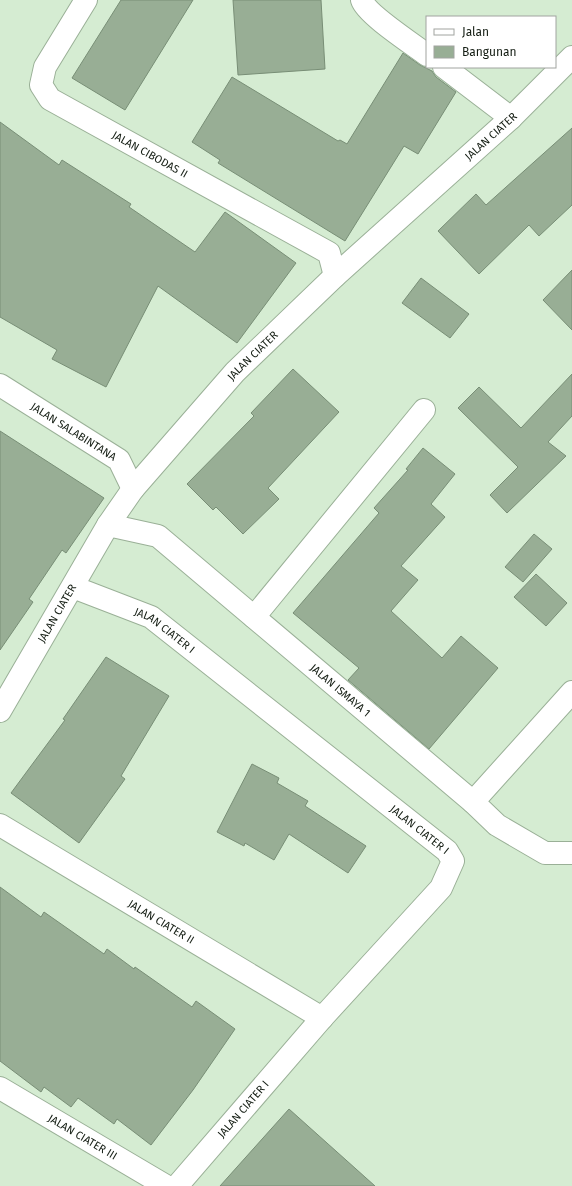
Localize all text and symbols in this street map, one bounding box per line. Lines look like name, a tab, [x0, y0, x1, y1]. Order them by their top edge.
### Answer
legend	[426, 16, 556, 68]
text: Jalan	[462, 25, 489, 39]
text: Bangunan	[462, 45, 517, 59]
street label: JALAN CIATER	[462, 110, 520, 163]
street label: JALAN CIBODAS II	[110, 129, 190, 181]
street label: JALAN CIATER	[225, 328, 281, 383]
street label: JALAN SALABINTANA	[28, 400, 119, 464]
street label: JALAN CIATER	[35, 582, 79, 645]
street label: JALAN CIATER I	[132, 605, 197, 656]
street label: JALAN ISMAYA 1	[307, 661, 373, 720]
street label: JALAN CIATER I	[387, 802, 451, 857]
street label: JALAN CIATER II	[126, 897, 196, 947]
street label: JALAN CIATER I	[215, 1078, 272, 1141]
street label: JALAN CIATER III	[46, 1112, 119, 1163]

